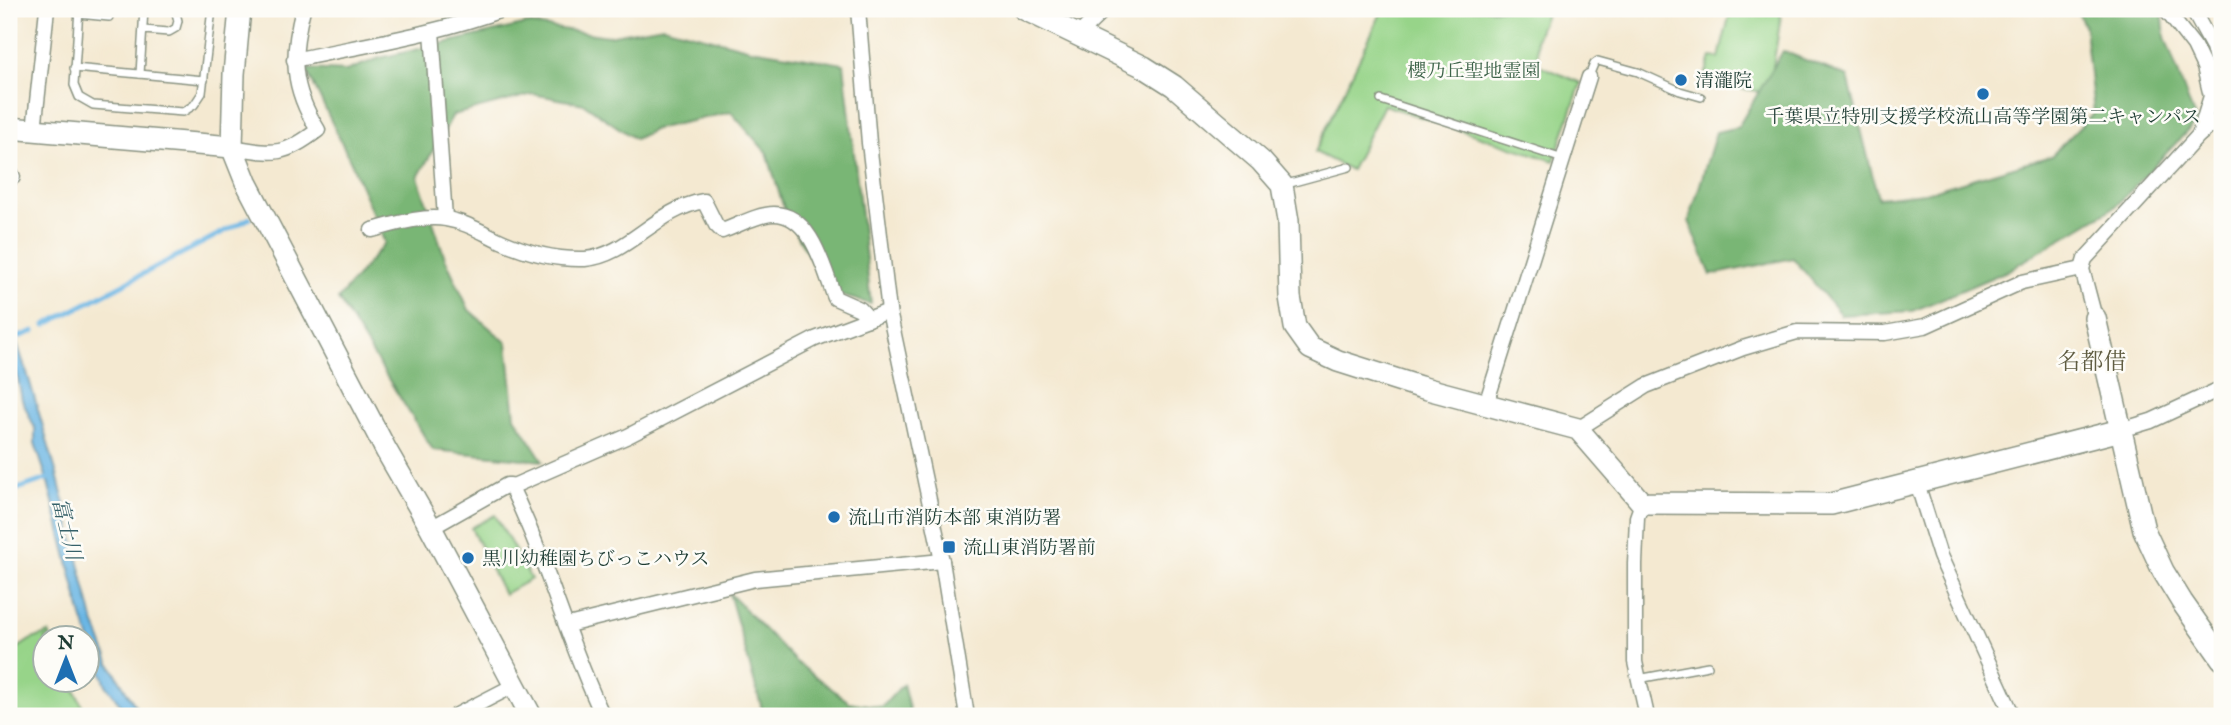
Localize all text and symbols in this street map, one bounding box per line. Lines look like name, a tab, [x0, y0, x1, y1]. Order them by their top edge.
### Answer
park label: 櫻乃丘聖地霊園	[1407, 60, 1541, 84]
place label: 清瀧院	[1695, 70, 1752, 94]
marker: 清瀧院	[1673, 72, 1689, 88]
marker: 千葉県立特別支援学校流山高等学園第二キャンパス	[1975, 86, 1991, 102]
place label: 千葉県立特別支援学校流山高等学園第二キャンパス	[1765, 106, 2201, 130]
district label: 名都借	[2058, 348, 2127, 377]
water label: 富士川	[45, 496, 87, 565]
place label: 流山市消防本部 東消防署	[848, 507, 1061, 531]
marker: 流山市消防本部 東消防署	[826, 509, 842, 525]
place label: 流山東消防署前	[963, 537, 1096, 561]
marker: 流山東消防署前	[941, 539, 957, 555]
place label: 黒川幼稚園ちびっこハウス	[482, 548, 709, 572]
marker: 黒川幼稚園ちびっこハウス	[460, 550, 476, 566]
north arrow	[32, 624, 102, 694]
text: N	[57, 632, 75, 656]

